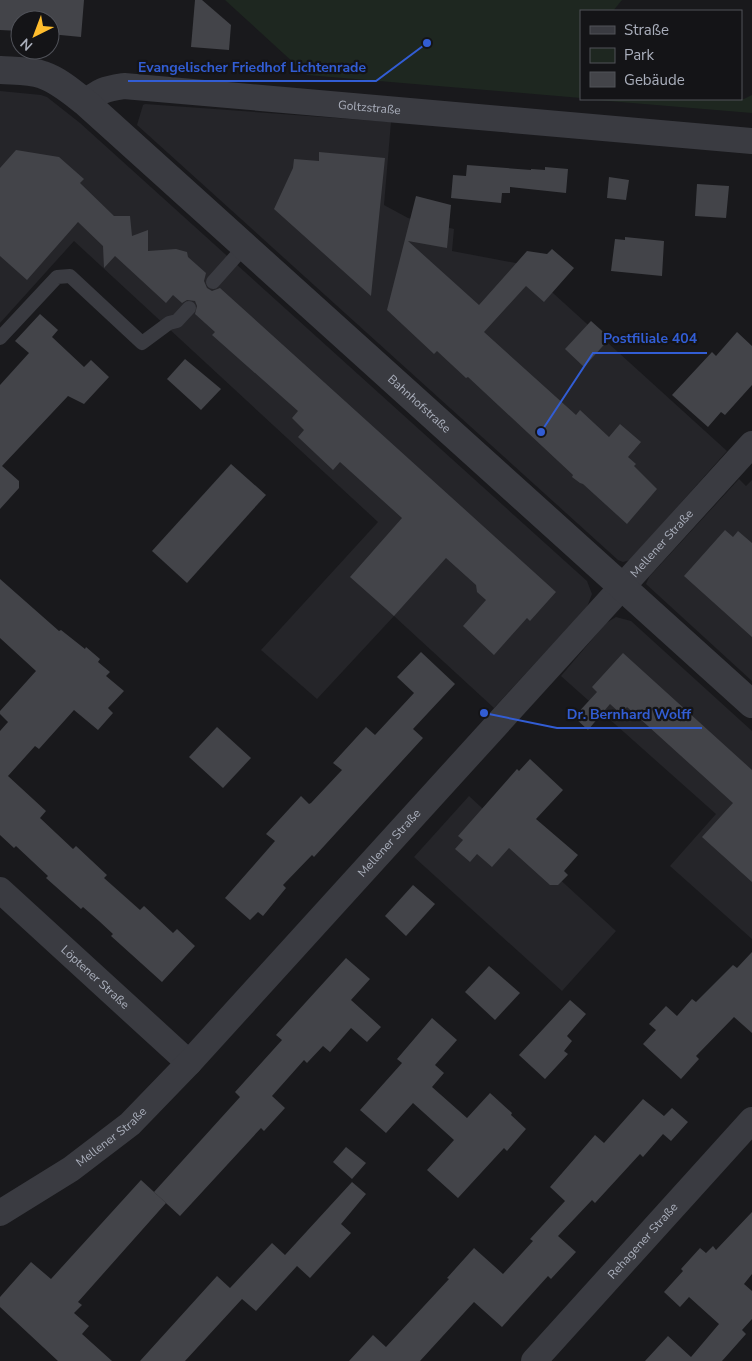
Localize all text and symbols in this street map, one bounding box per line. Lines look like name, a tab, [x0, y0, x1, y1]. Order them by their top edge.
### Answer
north arrow	[10, 10, 60, 60]
legend	[580, 10, 742, 100]
text: Straße	[624, 20, 669, 40]
text: N	[16, 34, 37, 55]
text: Park	[624, 45, 654, 65]
callout: Evangelischer Friedhof Lichtenrade	[128, 52, 376, 81]
text: Evangelischer Friedhof Lichtenrade	[138, 58, 366, 77]
text: Gebäude	[624, 70, 685, 90]
street label: Goltzstraße	[337, 97, 401, 118]
callout: Postfiliale 404	[593, 324, 707, 353]
text: Postfiliale 404	[603, 329, 698, 348]
street label: Bahnhofstraße	[384, 371, 454, 437]
street label: Mellener Straße	[627, 506, 697, 581]
callout: Dr. Bernhard Wolff	[557, 699, 702, 728]
text: Dr. Bernhard Wolff	[567, 705, 692, 724]
street label: Mellener Straße	[354, 806, 424, 880]
street label: Löptener Straße	[58, 942, 133, 1012]
street label: Mellener Straße	[73, 1104, 150, 1170]
street label: Rehagener Straße	[604, 1199, 681, 1282]

